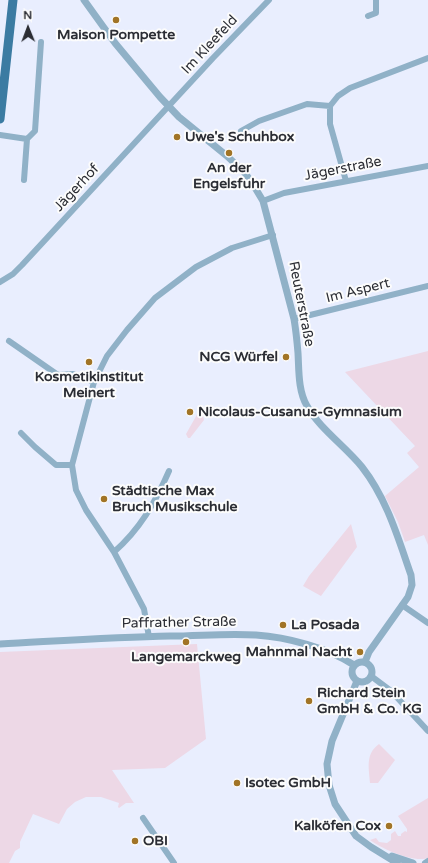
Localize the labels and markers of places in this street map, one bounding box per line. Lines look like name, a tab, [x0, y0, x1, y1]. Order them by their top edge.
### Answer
marker: Maison Pompette	[111, 15, 121, 25]
place label: Maison Pompette	[57, 27, 175, 43]
place label: Uwe's Schuhbox	[185, 129, 294, 145]
marker: Uwe's Schuhbox	[172, 132, 182, 142]
marker: An der Engelsfuhr	[224, 148, 234, 158]
place label: An der Engelsfuhr	[193, 160, 265, 192]
place label: NCG Würfel	[199, 349, 278, 365]
marker: NCG Würfel	[281, 352, 291, 362]
marker: Kosmetikinstitut Meinert	[84, 357, 94, 367]
place label: Kosmetikinstitut Meinert	[35, 369, 143, 402]
place label: Nicolaus-Cusanus-Gymnasium	[198, 404, 402, 420]
marker: Nicolaus-Cusanus-Gymnasium	[185, 407, 195, 417]
place label: Städtische Max Bruch Musikschule	[112, 483, 237, 516]
marker: Städtische Max Bruch Musikschule	[99, 494, 109, 504]
place label: La Posada	[291, 617, 360, 633]
marker: La Posada	[278, 620, 288, 630]
marker: Langemarckweg	[181, 637, 191, 647]
place label: Mahnmal Nacht	[245, 644, 352, 660]
marker: Mahnmal Nacht	[355, 647, 365, 657]
place label: Langemarckweg	[131, 649, 241, 665]
place label: Richard Stein GmbH & Co. KG	[317, 685, 422, 718]
marker: Richard Stein GmbH & Co. KG	[304, 696, 314, 706]
place label: Isotec GmbH	[245, 775, 331, 791]
marker: Isotec GmbH	[232, 778, 242, 788]
place label: Kalköfen Cox	[294, 818, 381, 834]
marker: Kalköfen Cox	[384, 821, 394, 831]
place label: OBI	[143, 833, 168, 849]
marker: OBI	[130, 836, 140, 846]

